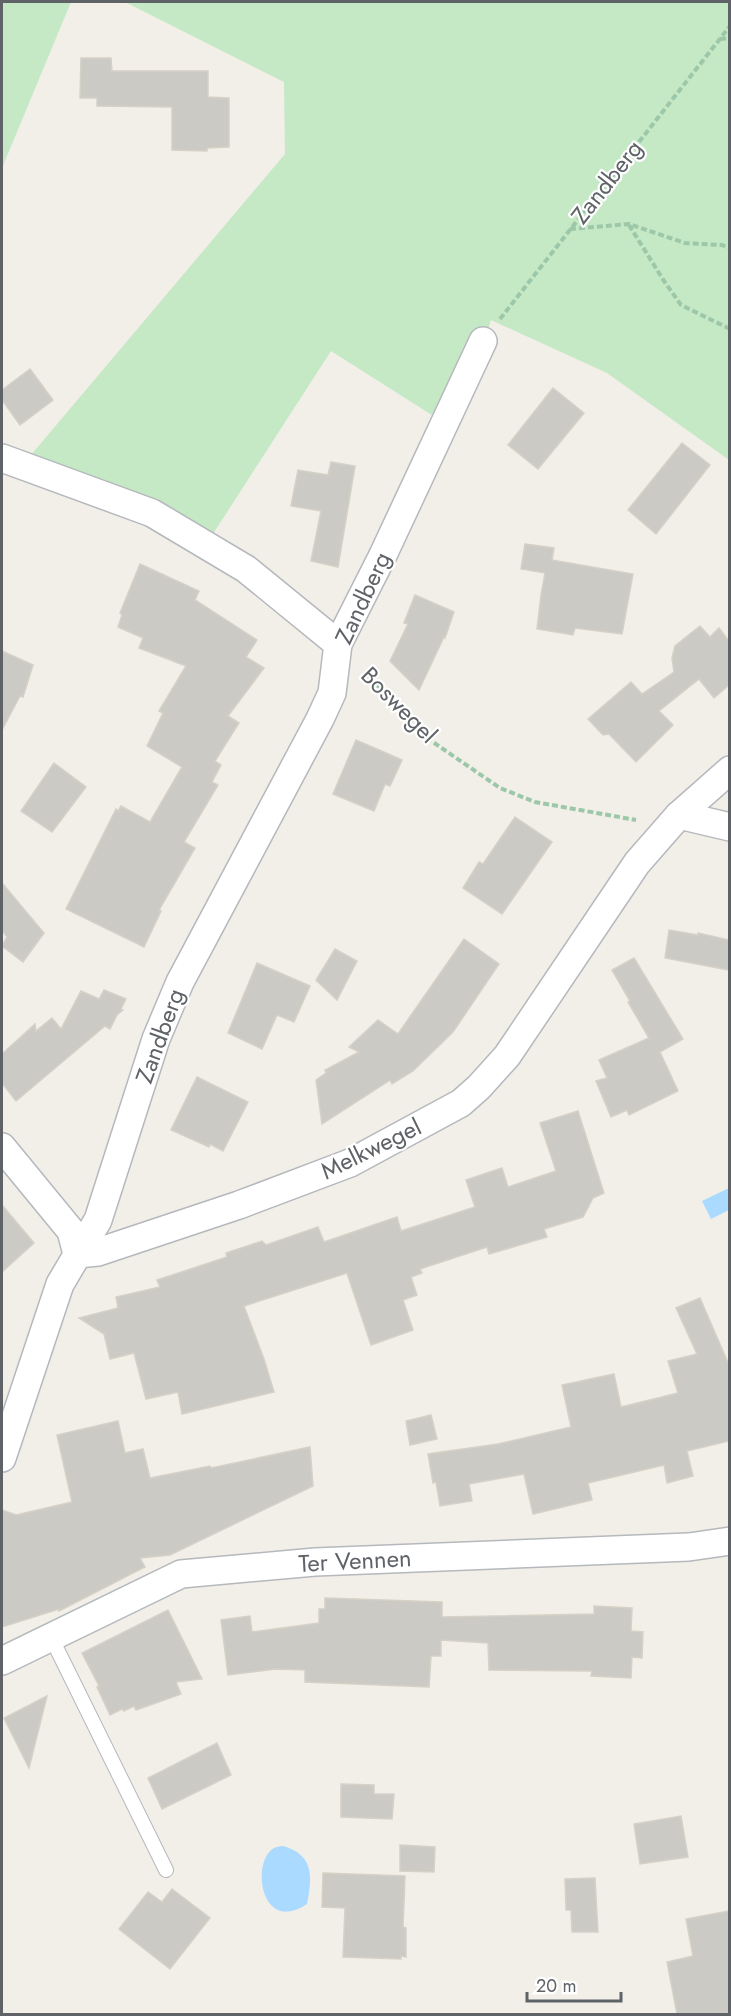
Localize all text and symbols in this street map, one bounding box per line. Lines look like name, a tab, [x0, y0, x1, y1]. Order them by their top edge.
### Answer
street label: Zandberg	[562, 132, 651, 231]
street label: Zandberg	[326, 546, 399, 650]
street label: Boswegel	[353, 658, 446, 751]
street label: Zandberg	[126, 984, 193, 1088]
street label: Melkwegel	[315, 1109, 427, 1188]
street label: Ter Vennen	[298, 1540, 412, 1581]
scale bar	[527, 1965, 622, 2003]
text: 20 m	[536, 1973, 576, 1999]

